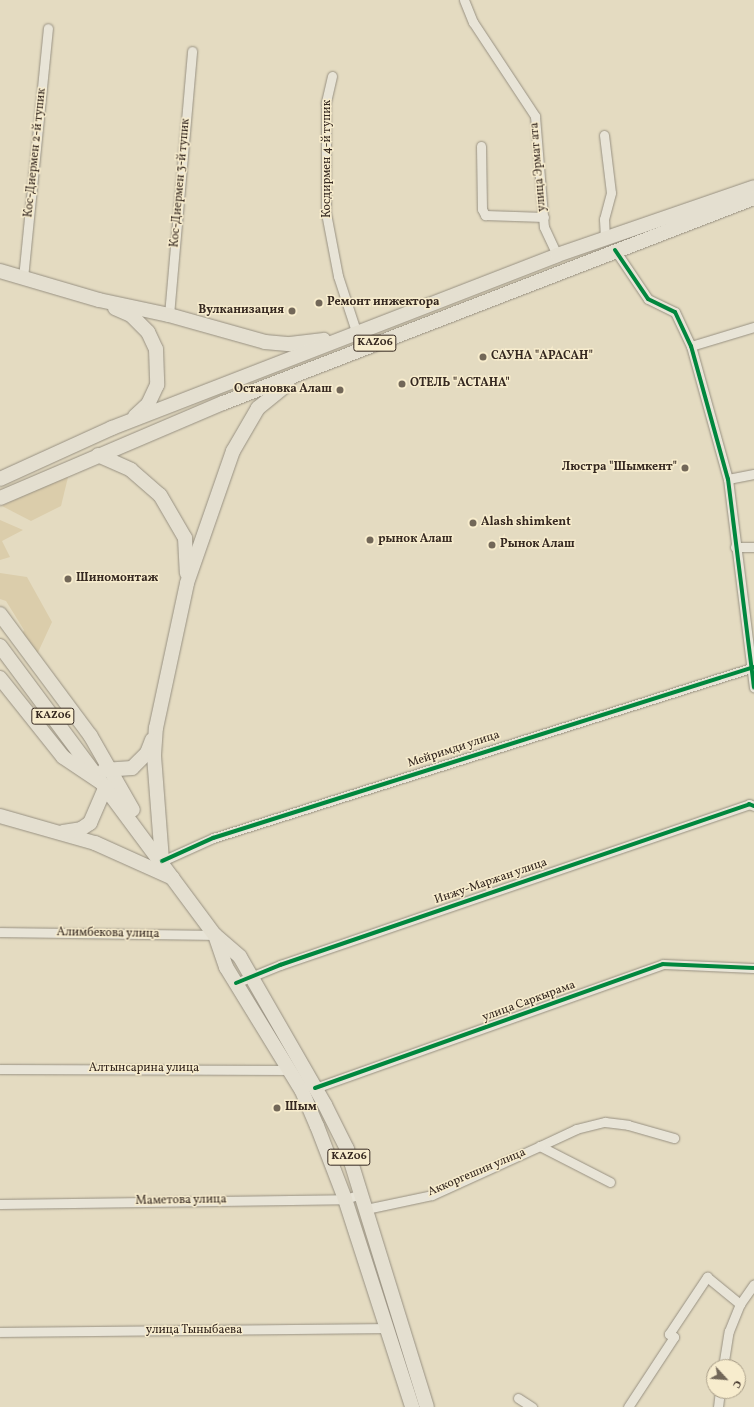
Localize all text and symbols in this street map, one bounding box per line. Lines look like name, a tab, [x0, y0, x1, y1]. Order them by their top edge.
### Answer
street label: Кос-Диермен 2-й тупик	[22, 88, 50, 218]
street label: Косдирмен 4-й тупик	[321, 100, 335, 218]
street label: Кос-Диермен 3-й тупик	[168, 118, 194, 248]
street label: улица Эрмат ата	[528, 122, 550, 212]
place label: Ремонт инжектора	[327, 296, 440, 310]
marker: Ремонт инжектора	[314, 298, 324, 308]
place label: Вулканизация	[198, 304, 284, 318]
marker: Вулканизация	[287, 306, 297, 316]
road number: KАZ06	[353, 334, 397, 352]
place label: САУНА "АРАСАН"	[491, 350, 593, 364]
marker: САУНА "АРАСАН"	[478, 352, 488, 362]
place label: ОТЕЛЬ "АСТАНА"	[410, 377, 510, 391]
marker: ОТЕЛЬ "АСТАНА"	[397, 379, 407, 389]
place label: Остановка Алаш	[234, 383, 332, 397]
marker: Остановка Алаш	[335, 385, 345, 395]
place label: Люстра "Шымкент"	[562, 461, 677, 475]
marker: Люстра "Шымкент"	[680, 463, 690, 473]
place label: Alash shimkent	[481, 516, 571, 530]
marker: Alash shimkent	[468, 518, 478, 528]
place label: рынок Алаш	[378, 533, 452, 547]
marker: рынок Алаш	[365, 535, 375, 545]
place label: Рынок Алаш	[500, 538, 575, 552]
marker: Рынок Алаш	[487, 540, 497, 550]
place label: Шиномонтаж	[76, 572, 158, 586]
marker: Шиномонтаж	[63, 574, 73, 584]
road number: KАZ06	[31, 707, 75, 725]
street label: Мейримди улица	[406, 728, 502, 772]
street label: Инжу-Маржан улица	[432, 856, 550, 908]
street label: Алимбекова улица	[56, 926, 160, 942]
street label: улица Саркырама	[480, 978, 578, 1026]
street label: Алтынсарина улица	[89, 1062, 199, 1076]
place label: Шым	[285, 1101, 317, 1115]
marker: Шым	[272, 1103, 282, 1113]
street label: Аккоргешин улица	[426, 1146, 528, 1200]
road number: KАZ06	[327, 1148, 371, 1166]
street label: Маметова улица	[135, 1193, 227, 1209]
street label: улица Тыныбаева	[146, 1324, 242, 1338]
north arrow	[706, 1359, 746, 1399]
text: С	[728, 1378, 745, 1391]

